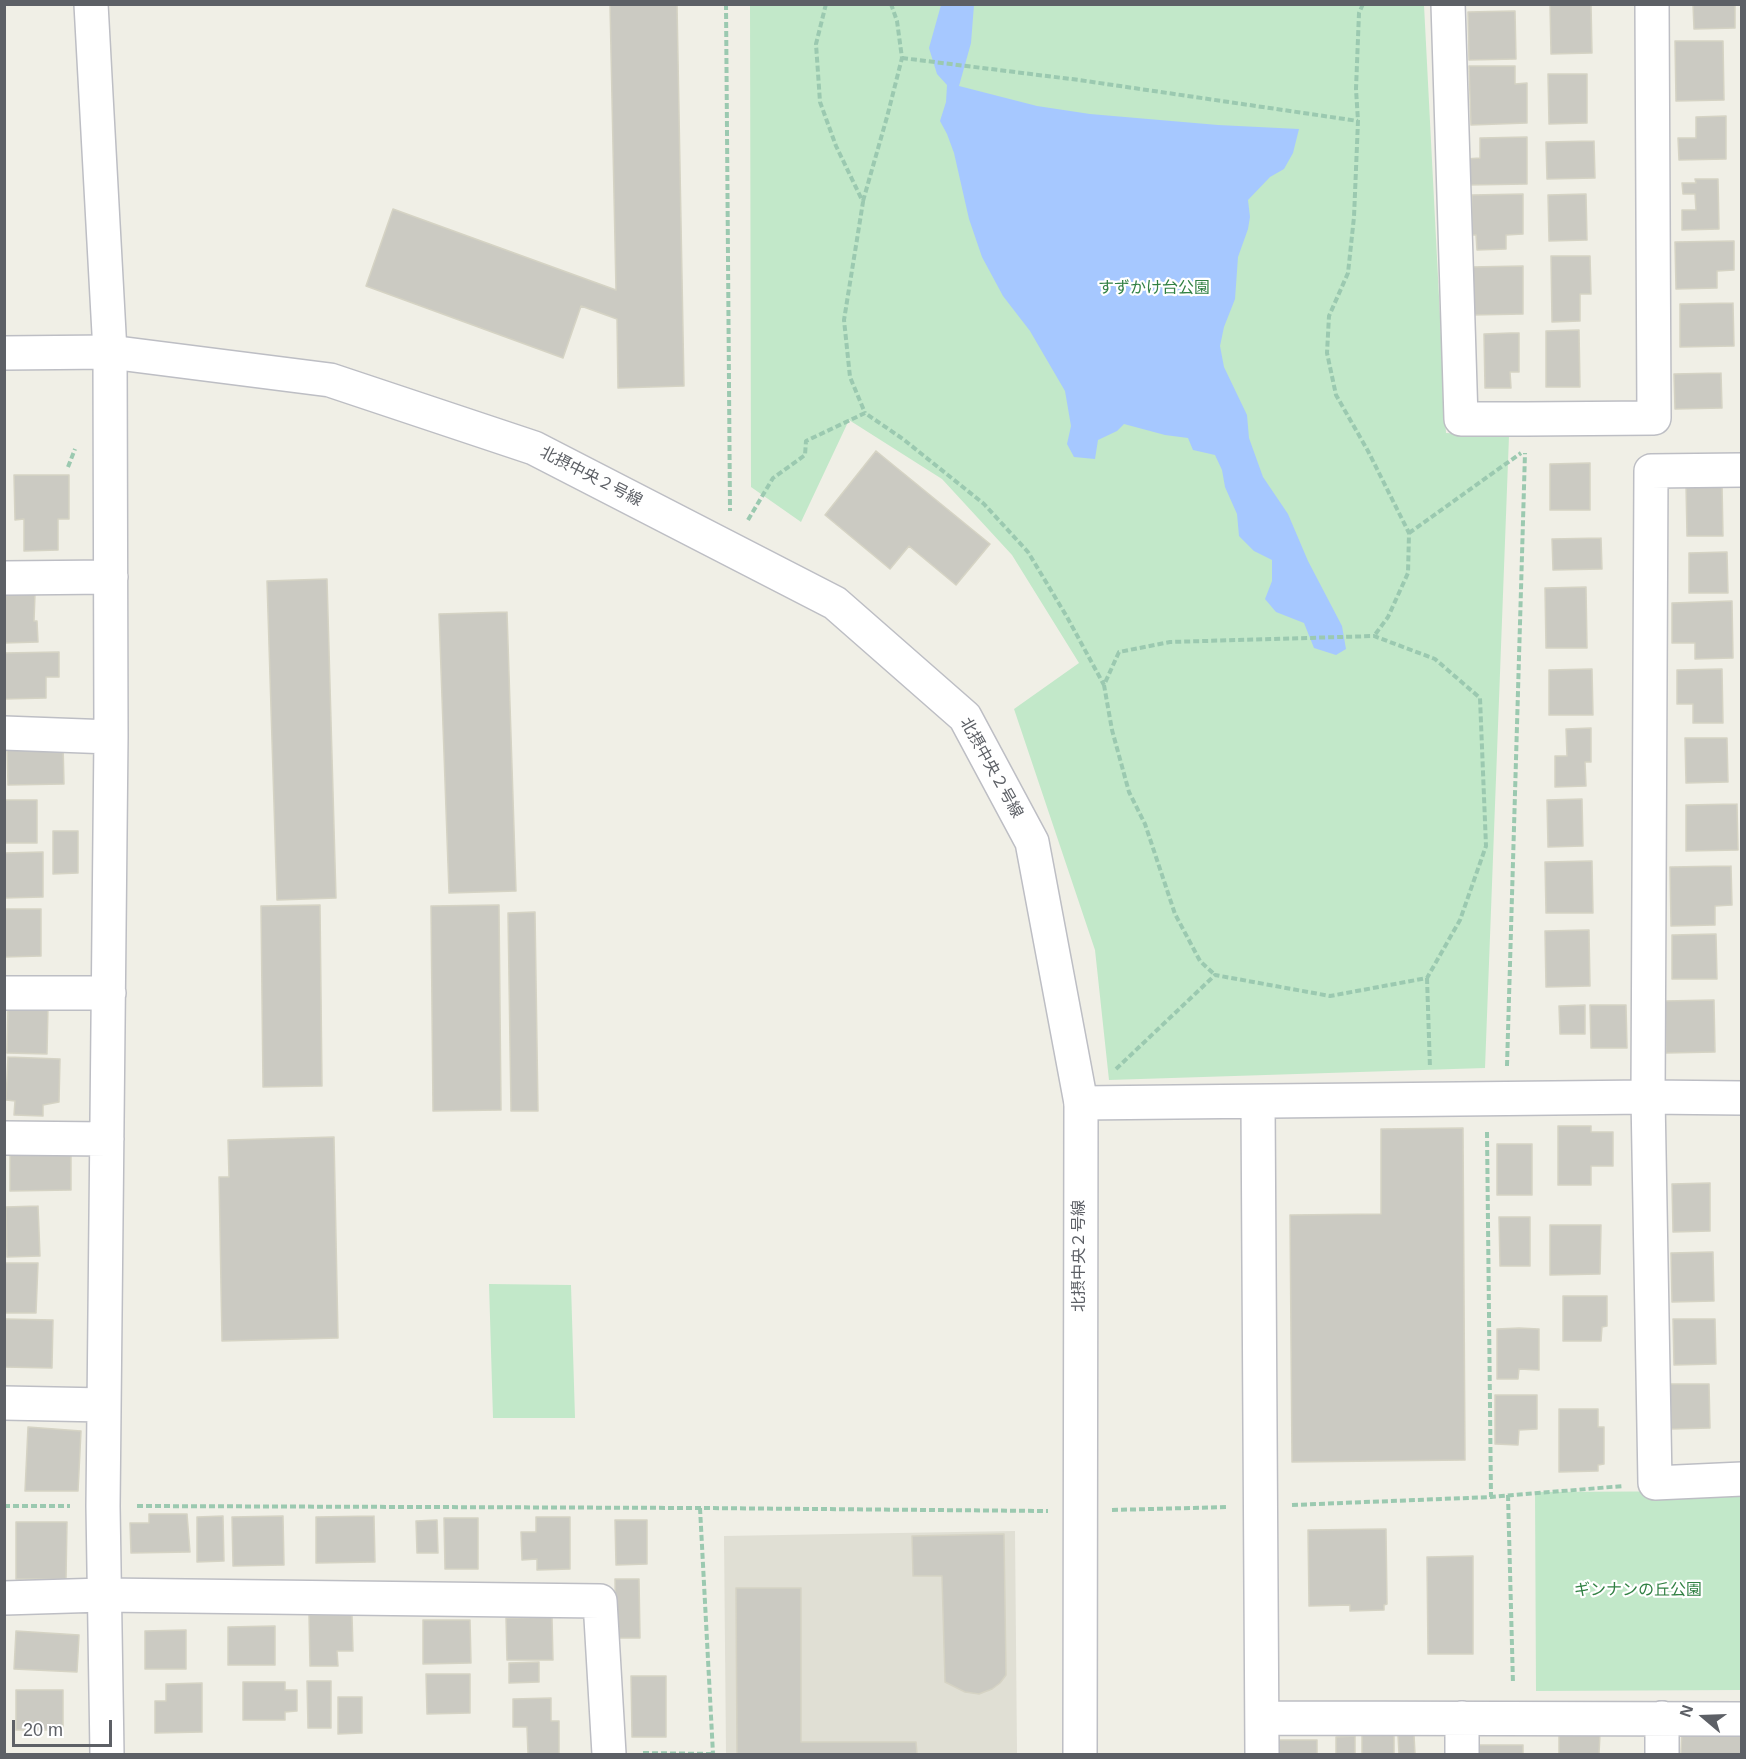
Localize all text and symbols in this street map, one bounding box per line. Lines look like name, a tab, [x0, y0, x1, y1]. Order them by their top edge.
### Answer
park label: すずかけ台公園	[1098, 279, 1210, 299]
street label: 北摂中央２号線	[537, 443, 645, 511]
street label: 北摂中央２号線	[955, 714, 1027, 822]
street label: 北摂中央２号線	[1070, 1200, 1090, 1312]
park label: ギンナンの丘公園	[1574, 1581, 1702, 1601]
north arrow	[1674, 1687, 1734, 1747]
text: N	[1677, 1703, 1696, 1719]
scale bar	[15, 1708, 116, 1746]
text: 20 m	[23, 1720, 63, 1740]

